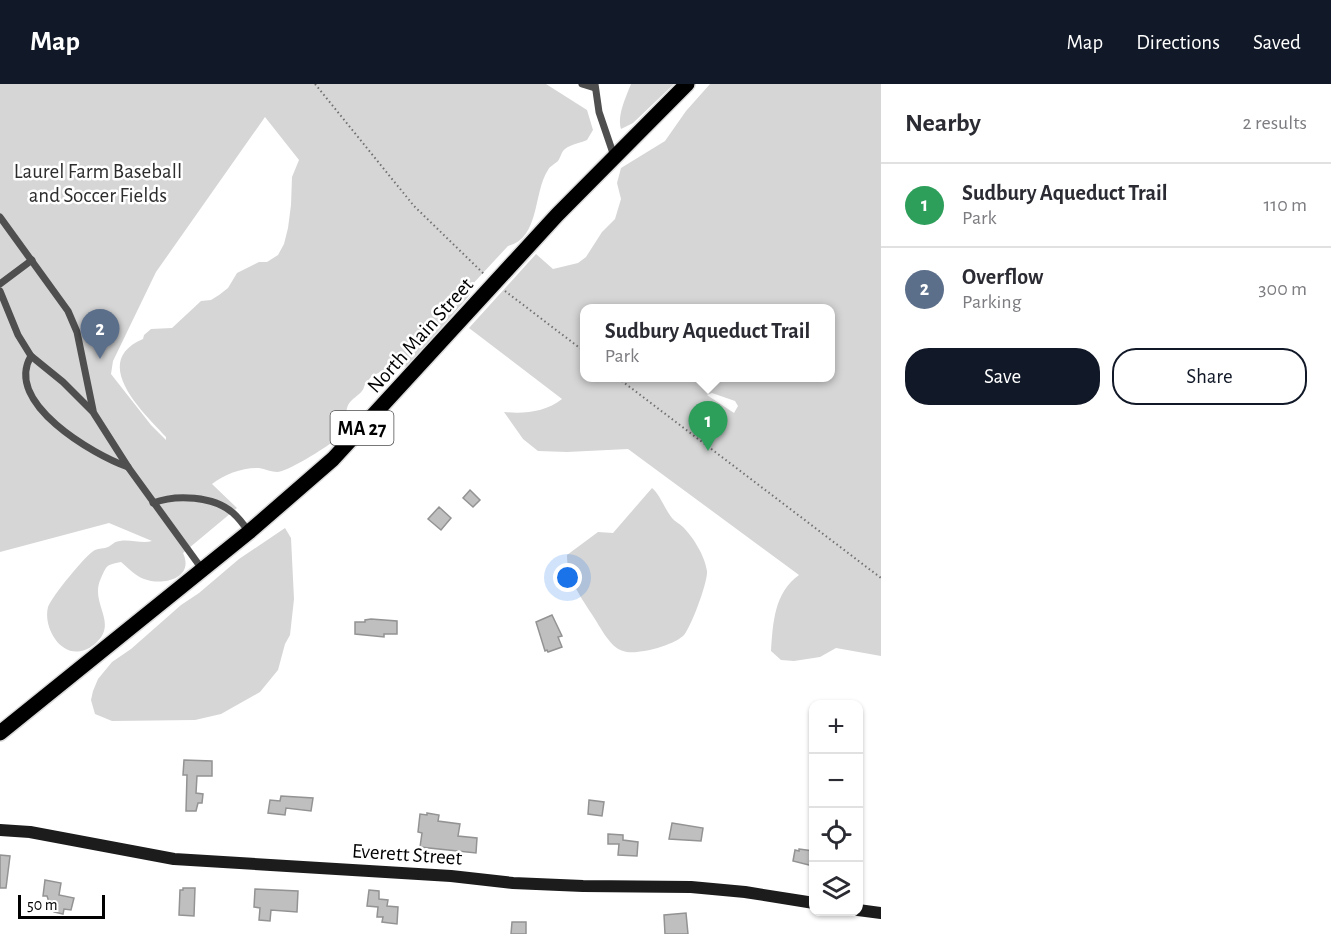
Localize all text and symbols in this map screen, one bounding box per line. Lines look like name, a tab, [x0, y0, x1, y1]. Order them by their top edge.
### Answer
text: Map	[30, 28, 80, 56]
text: Map	[1067, 32, 1103, 53]
text: Directions	[1136, 32, 1220, 53]
text: Saved	[1253, 32, 1301, 53]
text: Nearby	[905, 110, 981, 136]
text: 2 results	[1243, 113, 1307, 133]
park label: Laurel Farm Baseball and Soccer Fields	[14, 161, 182, 206]
text: Sudbury Aqueduct Trail	[962, 182, 1168, 204]
text: 1	[921, 195, 928, 215]
text: 110 m	[1263, 195, 1307, 215]
text: Park	[962, 208, 997, 228]
text: Overflow	[962, 266, 1043, 288]
street label: North Main Street	[363, 274, 477, 397]
text: 2	[920, 279, 929, 299]
text: 300 m	[1258, 279, 1307, 299]
text: Parking	[962, 292, 1021, 312]
popup	[580, 304, 835, 382]
pin: 2	[80, 310, 120, 359]
text: Sudbury Aqueduct Trail	[605, 320, 810, 342]
text: Park	[605, 346, 639, 366]
button: Save	[905, 348, 1100, 405]
button: Share	[1112, 348, 1307, 405]
pin: 1	[688, 402, 728, 451]
road number: MA 27	[330, 411, 394, 445]
your location	[553, 563, 582, 592]
map controls	[809, 700, 863, 916]
button: +	[809, 700, 863, 754]
button: −	[809, 754, 863, 808]
button: locate	[809, 808, 863, 862]
street label: Everett Street	[351, 840, 463, 869]
button: layers	[809, 862, 863, 916]
scale bar	[18, 892, 105, 920]
text: 50 m	[27, 897, 58, 913]

